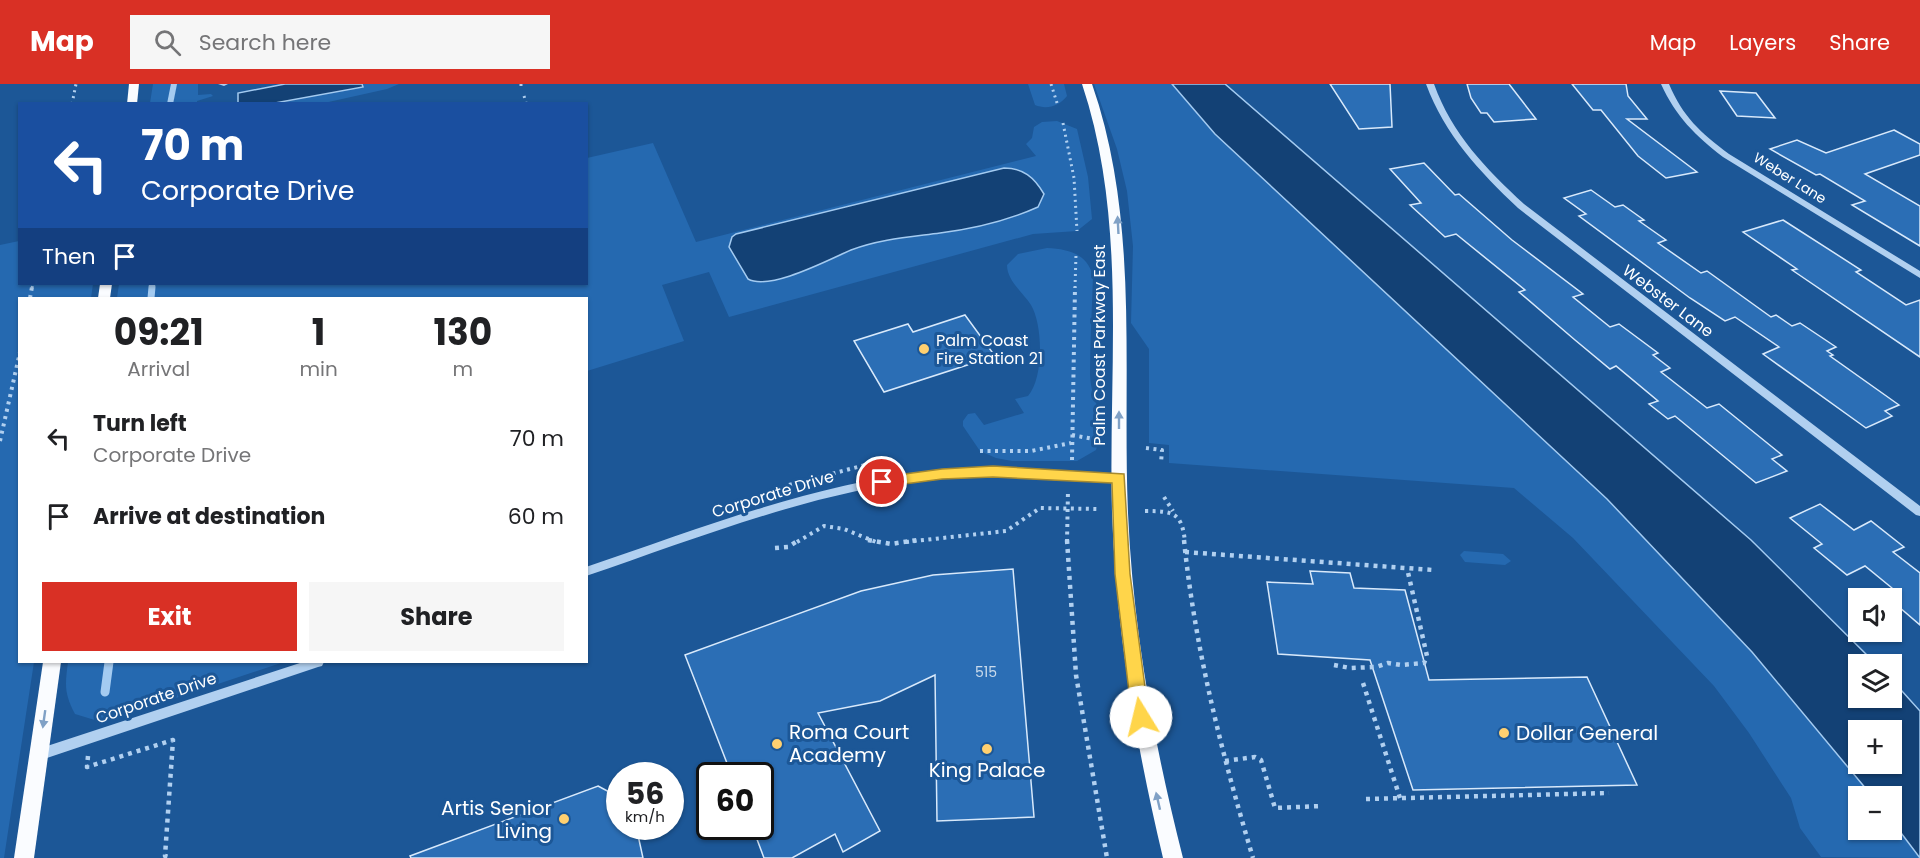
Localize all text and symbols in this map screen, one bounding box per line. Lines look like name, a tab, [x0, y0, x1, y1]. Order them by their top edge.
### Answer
search box	[130, 15, 550, 69]
text: Map	[30, 22, 94, 61]
icon: search	[151, 26, 184, 59]
text: Search here	[199, 27, 331, 58]
text: Map	[1650, 28, 1696, 57]
text: Layers	[1729, 28, 1796, 57]
text: Share	[1829, 28, 1890, 57]
text: 70 m	[141, 116, 244, 175]
icon: left	[42, 126, 120, 204]
street label: Weber Lane	[1750, 148, 1831, 209]
text: Corporate Drive	[141, 172, 355, 209]
one-way arrow	[1113, 215, 1122, 234]
icon: arrive	[108, 240, 141, 273]
text: Then	[42, 241, 96, 272]
street label: Palm Coast Parkway East	[1088, 244, 1111, 446]
street label: Webster Lane	[1618, 259, 1718, 343]
text: 09:21	[114, 307, 204, 358]
text: 1	[312, 307, 325, 358]
text: 130	[433, 307, 492, 358]
place label: Palm Coast Fire Station 21	[936, 329, 1043, 370]
marker: Palm Coast Fire Station 21	[917, 342, 931, 356]
text: Arrival	[127, 355, 190, 383]
text: min	[299, 355, 338, 383]
text: m	[453, 355, 473, 383]
text: Turn left	[93, 408, 187, 439]
one-way arrow	[1114, 410, 1124, 429]
icon: left	[42, 422, 75, 455]
text: 70 m	[510, 423, 564, 454]
text: Corporate Drive	[93, 441, 251, 469]
pin	[856, 456, 907, 507]
street label: Corporate Drive	[709, 464, 837, 523]
icon: arrive	[865, 465, 898, 498]
icon: arrive	[42, 500, 75, 533]
text: Arrive at destination	[93, 501, 325, 532]
text: 60 m	[508, 501, 564, 532]
button: Exit	[42, 582, 297, 651]
button: Share	[309, 582, 564, 651]
map controls	[1848, 588, 1902, 840]
button: sound	[1848, 588, 1902, 642]
button: layers	[1848, 654, 1902, 708]
house number: 515	[975, 662, 997, 682]
street label: Corporate Drive	[92, 667, 220, 729]
position arrow	[1109, 685, 1173, 749]
one-way arrow	[40, 710, 49, 729]
place label: Roma Court Academy	[789, 718, 909, 769]
place label: Dollar General	[1516, 719, 1658, 747]
button: +	[1848, 720, 1902, 774]
marker: Dollar General	[1497, 726, 1511, 740]
marker: Roma Court Academy	[770, 737, 784, 751]
marker: King Palace	[980, 742, 994, 756]
place label: King Palace	[929, 756, 1045, 784]
speed limit sign: 60	[696, 762, 774, 840]
text: 56	[626, 772, 664, 815]
button: −	[1848, 786, 1902, 840]
one-way arrow	[1153, 792, 1163, 810]
place label: Artis Senior Living	[441, 794, 552, 845]
text: km/h	[625, 806, 665, 827]
marker: Artis Senior Living	[557, 812, 571, 826]

